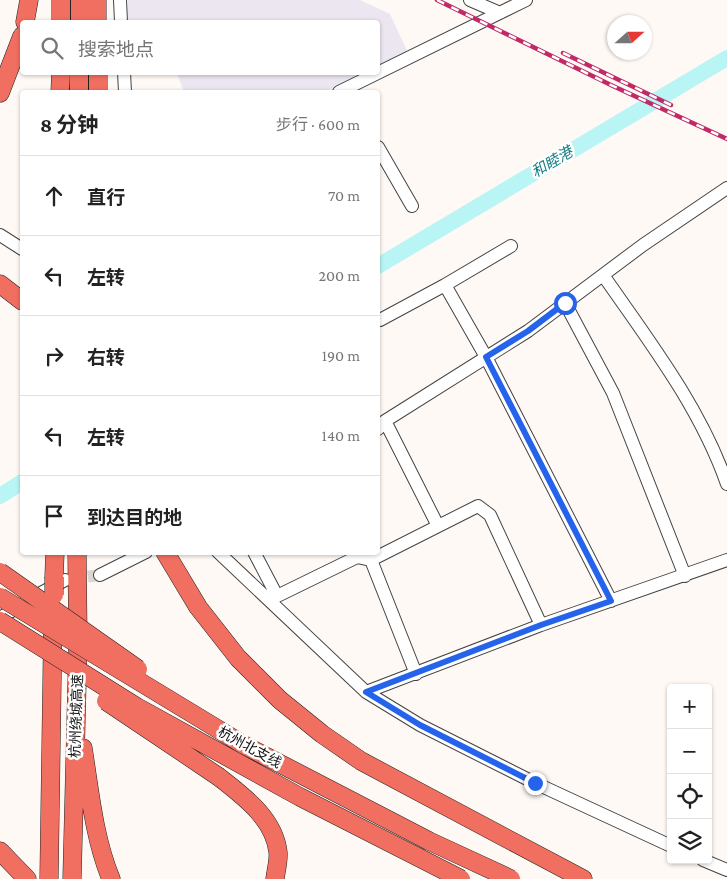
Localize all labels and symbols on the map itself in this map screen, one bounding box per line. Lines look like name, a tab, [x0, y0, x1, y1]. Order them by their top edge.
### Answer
north arrow	[607, 15, 652, 60]
water label: 和睦港	[529, 143, 577, 180]
route start	[554, 292, 577, 315]
street label: 杭州绕城高速	[67, 674, 85, 758]
street label: 杭州北支线	[216, 723, 284, 771]
route end	[524, 772, 547, 795]

